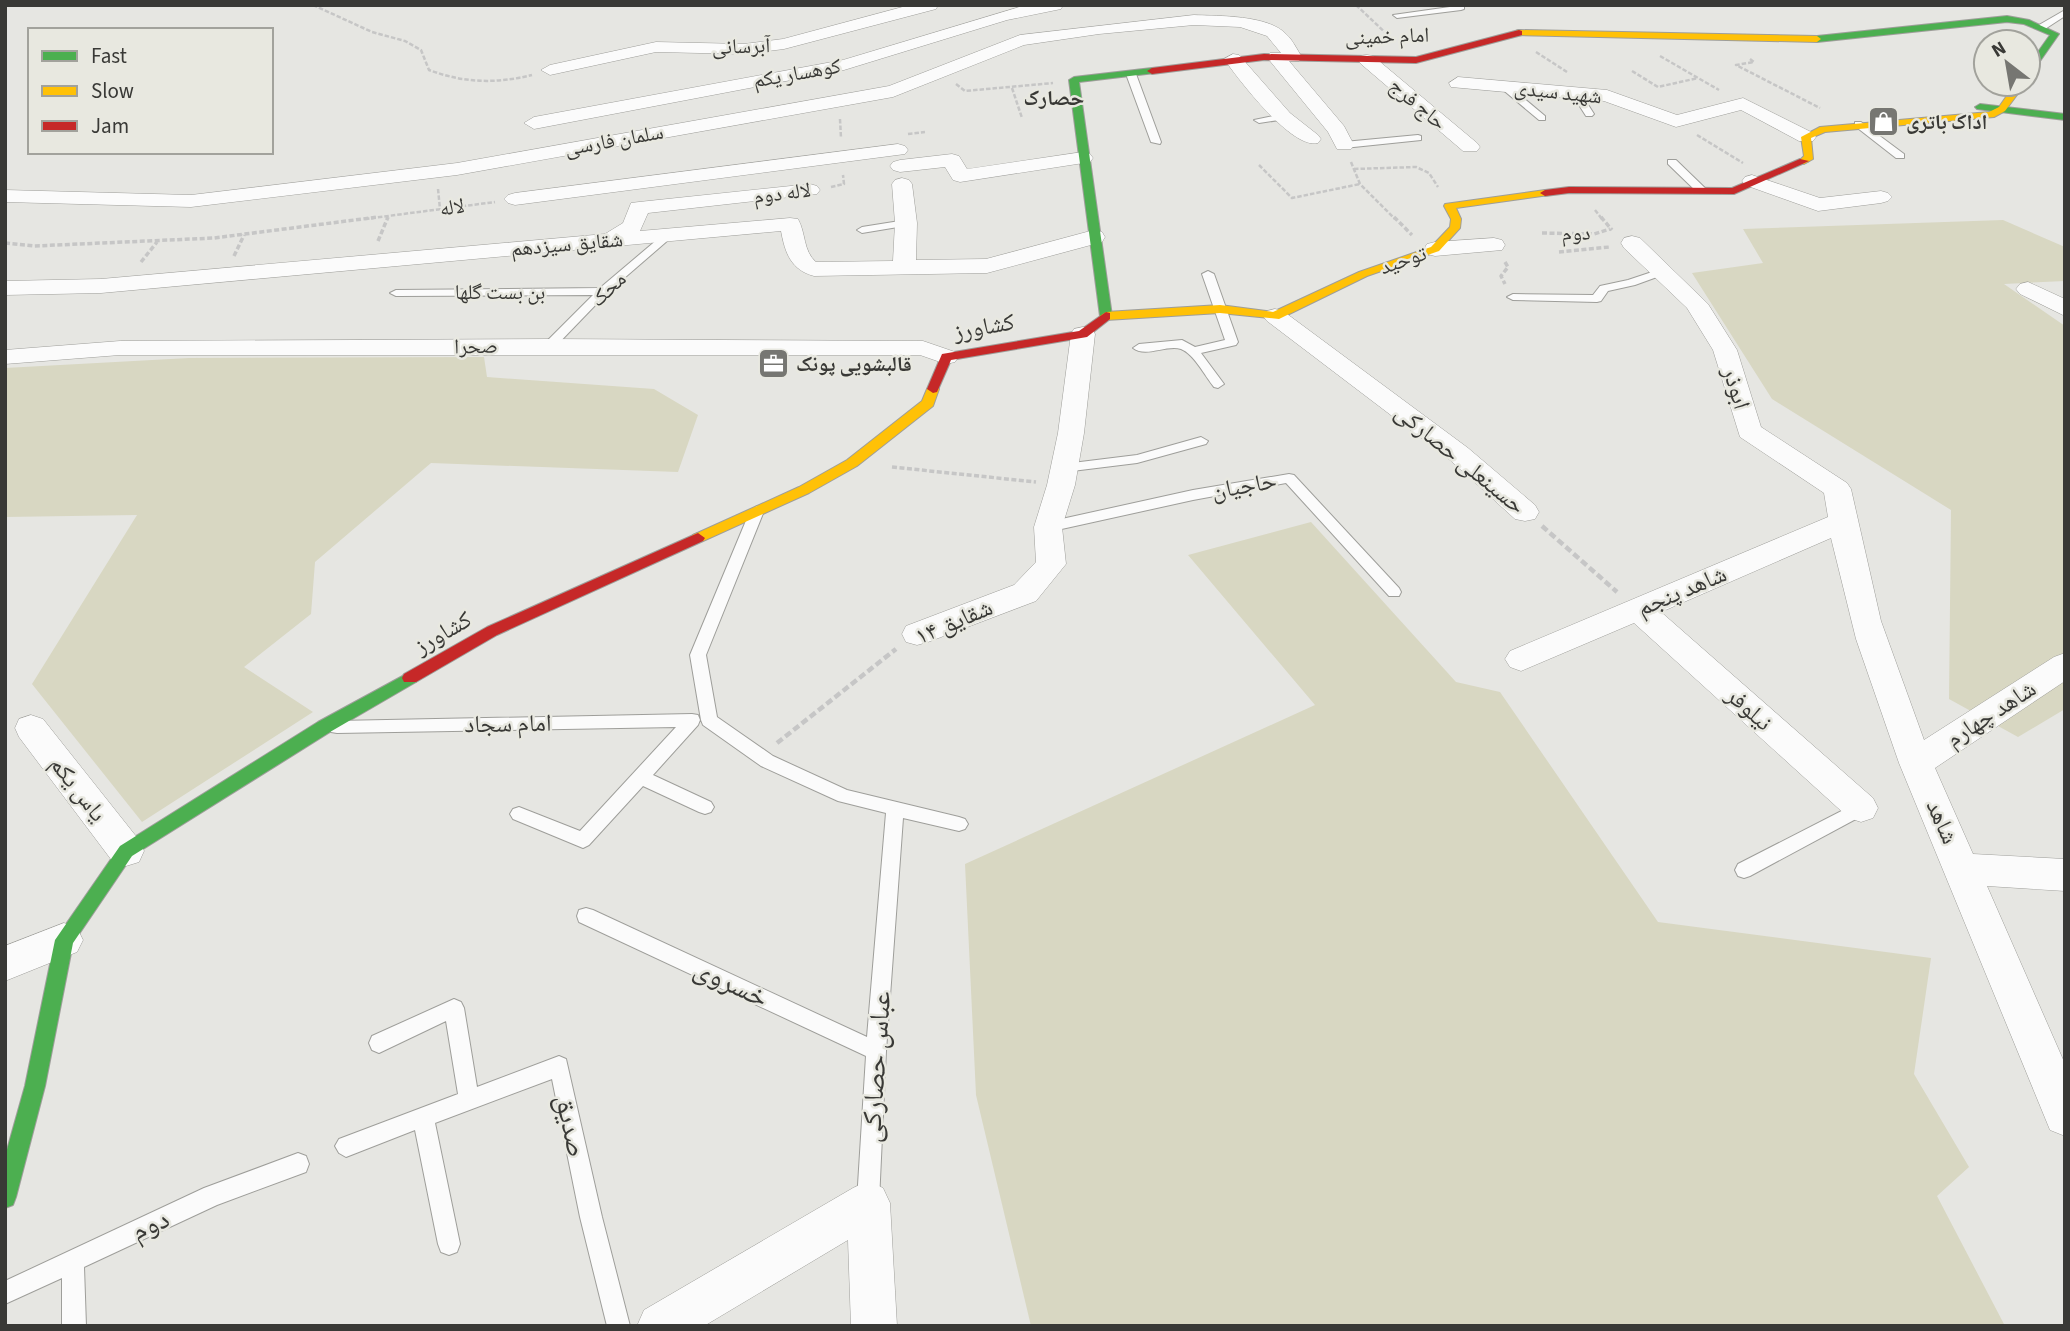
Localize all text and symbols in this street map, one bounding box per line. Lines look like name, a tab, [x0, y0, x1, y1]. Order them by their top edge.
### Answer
street label: امام خمینی	[1344, 20, 1430, 52]
legend	[28, 28, 273, 154]
north arrow	[1972, 28, 2042, 98]
street label: آبرسانی	[711, 30, 771, 62]
text: N	[1987, 35, 2011, 65]
text: Fast	[91, 41, 127, 71]
street label: کوهسار یکم	[751, 50, 844, 95]
street label: حاج فرج	[1383, 71, 1453, 137]
street label: شهید سیدی	[1513, 72, 1603, 112]
text: Slow	[91, 76, 134, 106]
district label: حصارک	[1024, 83, 1084, 113]
shop icon: اداک باتری	[1866, 105, 1900, 139]
place label: اداک باتری	[1906, 107, 1988, 137]
text: Jam	[91, 111, 129, 141]
street label: سلمان فارسی	[562, 117, 666, 163]
street label: لاله دوم	[751, 175, 813, 211]
street label: لاله	[438, 190, 466, 224]
street label: دوم	[1561, 218, 1591, 248]
street label: شقایق سیزدهم	[510, 224, 624, 264]
street label: توحید	[1375, 238, 1431, 282]
street label: محک	[583, 264, 633, 314]
street label: بن بست گلها	[455, 277, 545, 307]
street label: کشاورز	[950, 304, 1017, 350]
street label: صحرا	[454, 331, 498, 361]
office icon: قالبشویی پونک	[756, 347, 790, 381]
place label: قالبشویی پونک	[796, 349, 912, 379]
street label: ابوذر	[1713, 361, 1759, 414]
street label: حسینعلی حصارکی	[1387, 395, 1533, 523]
street label: حاجیان	[1209, 463, 1279, 509]
street label: شاهد پنجم	[1632, 556, 1732, 626]
street label: شقایق ۱۴	[910, 590, 998, 654]
street label: کشاورز	[407, 602, 478, 664]
street label: شاهد چهارم	[1939, 672, 2043, 756]
street label: نیلوفر	[1717, 678, 1780, 739]
street label: امام سجاد	[464, 706, 552, 742]
street label: یاس یکم	[41, 749, 115, 829]
street label: شاهد	[1917, 794, 1967, 850]
street label: خسروی	[687, 948, 775, 1018]
street label: عباس حصارکی	[851, 990, 901, 1144]
street label: صدیق	[545, 1091, 597, 1161]
street label: دوم	[124, 1199, 176, 1251]

